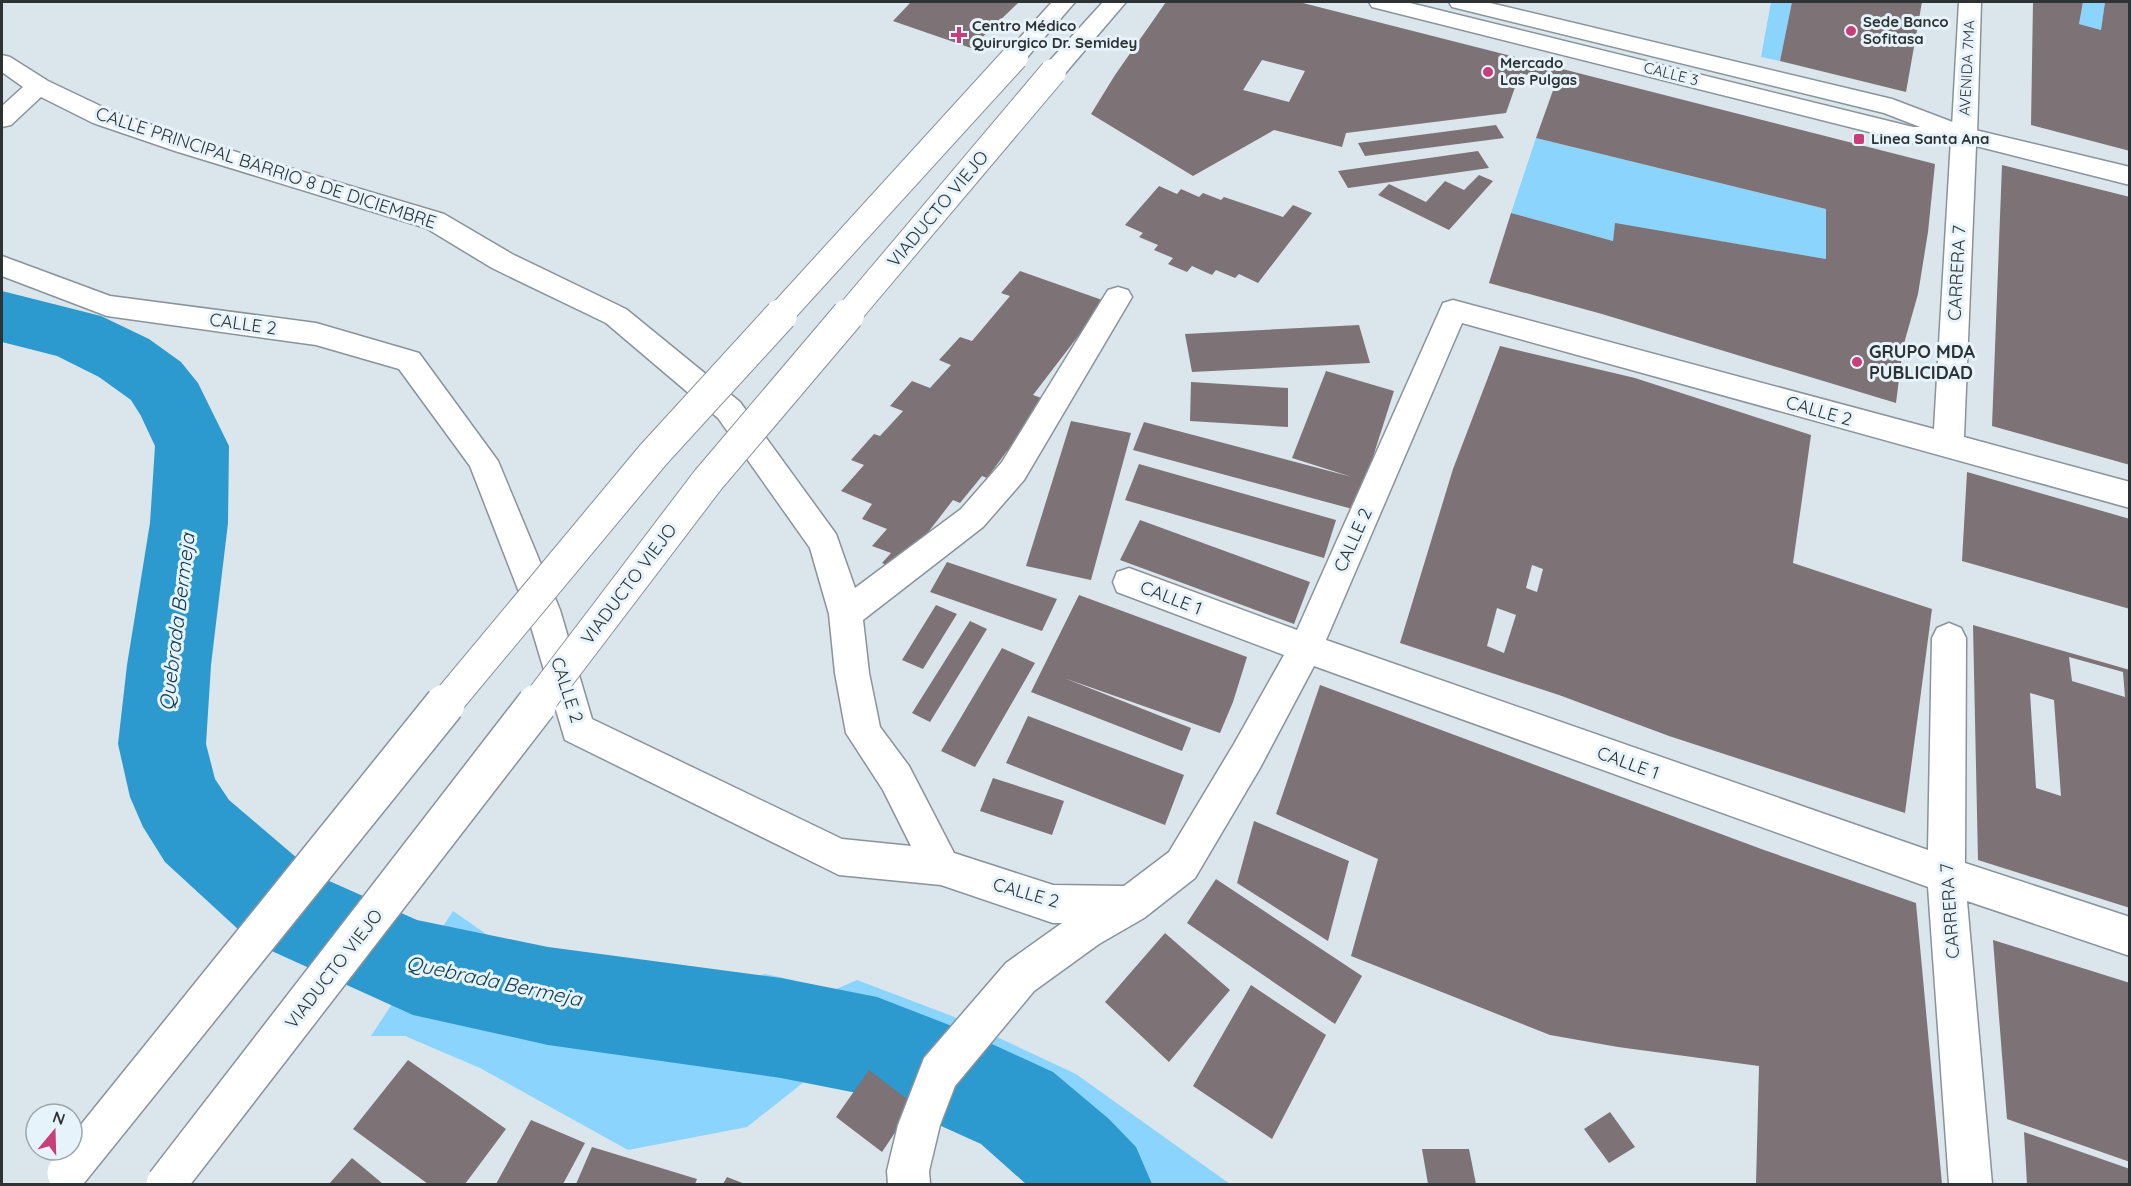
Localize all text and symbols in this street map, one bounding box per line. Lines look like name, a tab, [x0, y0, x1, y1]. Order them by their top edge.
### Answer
place label: Sede Banco Sofitasa	[1863, 12, 1949, 48]
place label: Centro Médico Quirurgico Dr. Semidey	[972, 16, 1137, 52]
street label: AVENIDA 7MA	[1955, 19, 1979, 116]
marker: Sede Banco Sofitasa	[1844, 24, 1858, 38]
marker: Centro Médico Quirurgico Dr. Semidey	[950, 26, 968, 44]
place label: Mercado Las Pulgas	[1500, 53, 1577, 89]
street label: CALLE 3	[1642, 58, 1701, 90]
marker: Mercado Las Pulgas	[1481, 65, 1495, 79]
street label: CALLE PRINCIPAL BARRIO 8 DE DICIEMBRE	[93, 101, 439, 234]
place label: Linea Santa Ana	[1871, 129, 1989, 148]
marker: Linea Santa Ana	[1852, 132, 1866, 146]
street label: VIADUCTO VIEJO	[882, 146, 993, 272]
street label: CARRERA 7	[1943, 225, 1970, 321]
street label: CALLE 2	[208, 307, 278, 340]
place label: GRUPO MDA PUBLICIDAD	[1869, 340, 1976, 384]
marker: GRUPO MDA PUBLICIDAD	[1850, 355, 1864, 369]
street label: CALLE 2	[1783, 390, 1855, 431]
street label: CALLE 2	[1328, 504, 1377, 575]
street label: VIADUCTO VIEJO	[576, 519, 682, 649]
water label: Quebrada Bermeja	[153, 530, 200, 712]
street label: CALLE 1	[1137, 575, 1205, 620]
street label: CALLE 2	[546, 654, 589, 726]
street label: CALLE 1	[1594, 741, 1662, 784]
street label: CARRERA 7	[1935, 863, 1964, 960]
street label: CALLE 2	[990, 872, 1062, 913]
street label: VIADUCTO VIEJO	[280, 904, 387, 1033]
water label: Quebrada Bermeja	[404, 950, 586, 1012]
north arrow	[24, 1102, 84, 1162]
text: N	[50, 1106, 68, 1129]

